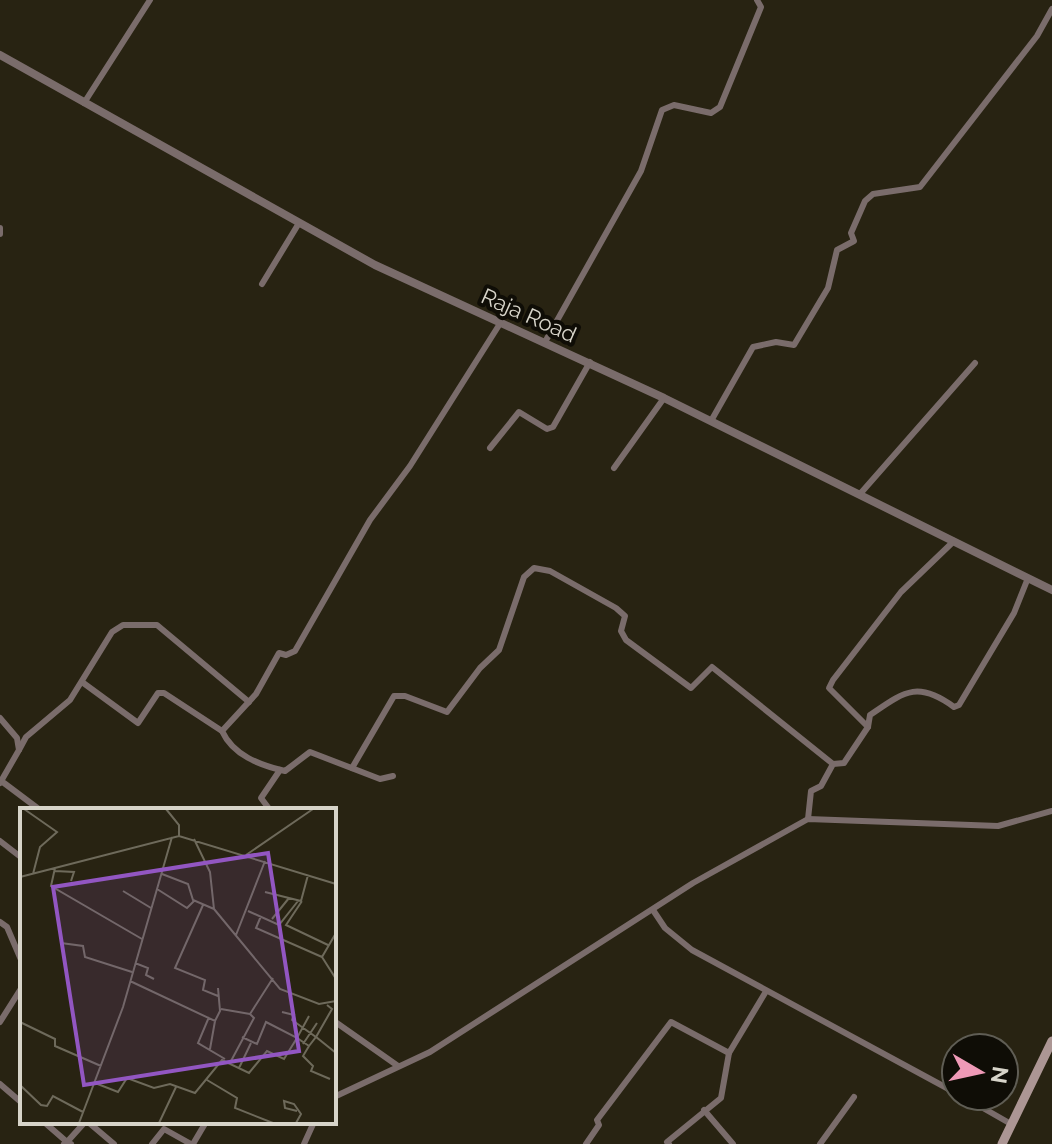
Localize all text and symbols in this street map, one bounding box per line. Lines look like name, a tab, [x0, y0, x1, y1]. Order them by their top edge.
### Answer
street label: Raja Road	[477, 282, 581, 348]
inset map	[20, 808, 336, 1124]
north arrow	[940, 1032, 1020, 1112]
text: N	[986, 1065, 1014, 1085]

